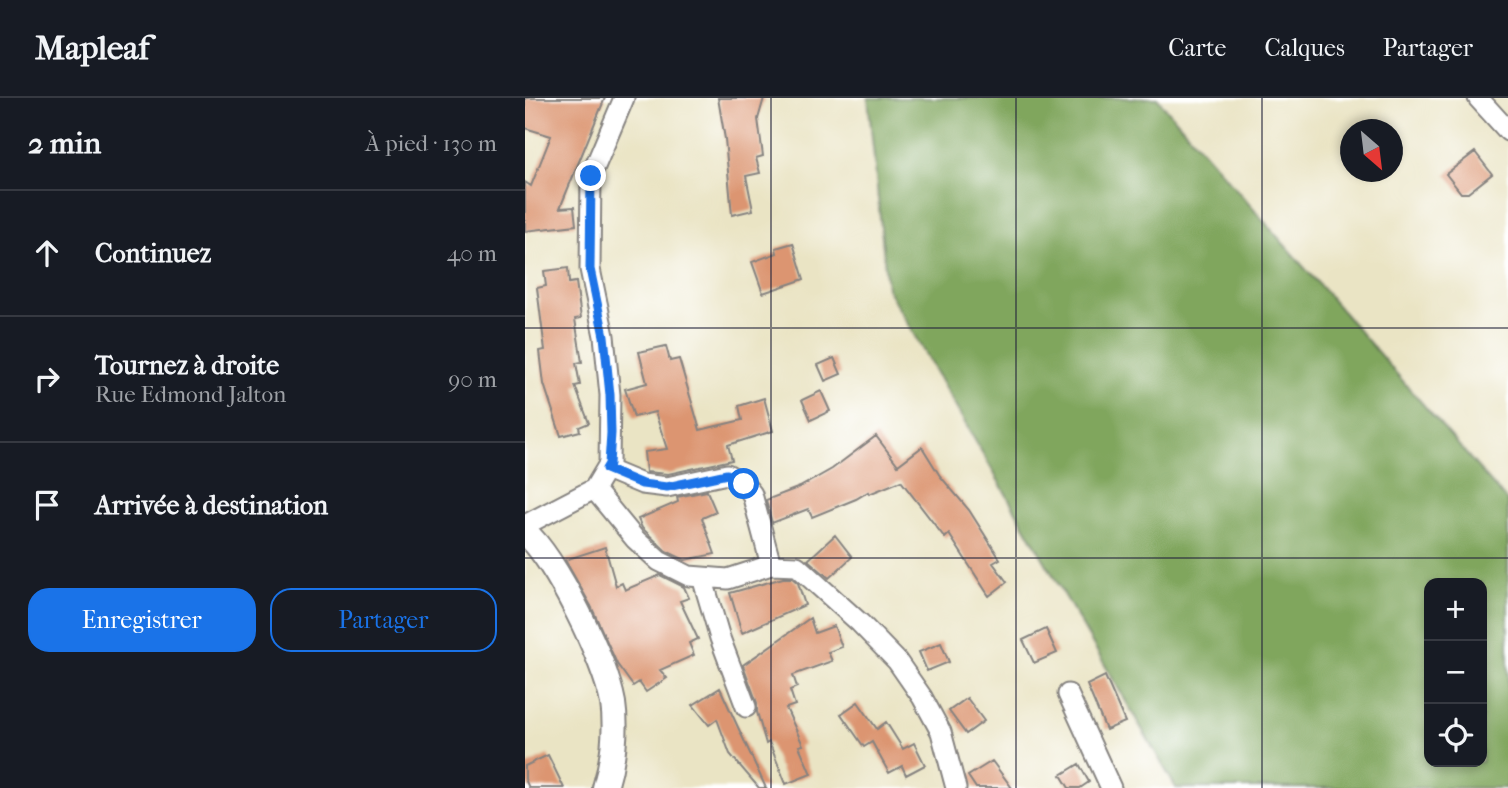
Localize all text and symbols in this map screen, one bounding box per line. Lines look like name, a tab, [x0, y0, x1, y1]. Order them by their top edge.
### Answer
text: Mapleaf	[35, 29, 149, 68]
text: Carte	[1168, 34, 1226, 62]
text: Calques	[1264, 34, 1345, 62]
text: Partager	[1383, 34, 1473, 62]
north arrow	[1340, 119, 1403, 182]
text: 2 min	[28, 126, 101, 161]
text: À pied · 130 m	[365, 130, 497, 157]
route end	[575, 160, 606, 191]
icon: ahead	[28, 234, 66, 272]
text: Continuez	[95, 238, 211, 269]
text: 40 m	[447, 240, 497, 267]
text: Tournez à droite	[95, 350, 279, 381]
icon: right	[28, 360, 66, 398]
text: 90 m	[448, 366, 497, 393]
text: Rue Edmond Jalton	[95, 381, 286, 408]
route start	[728, 468, 759, 499]
icon: arrive	[28, 486, 66, 524]
text: Arrivée à destination	[95, 490, 328, 521]
map controls	[1424, 578, 1487, 767]
button: +	[1424, 578, 1487, 641]
button: Enregistrer	[28, 588, 256, 652]
button: Partager	[270, 588, 497, 652]
button: −	[1424, 641, 1487, 704]
button: locate	[1424, 704, 1487, 767]

